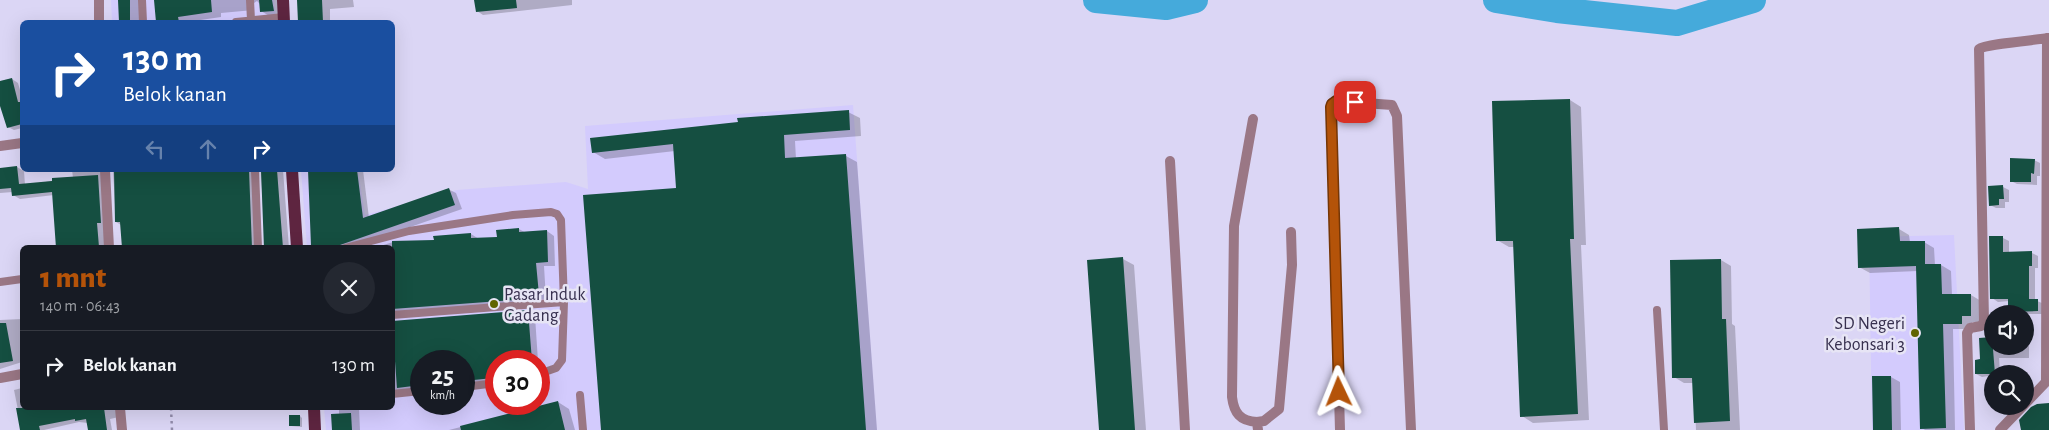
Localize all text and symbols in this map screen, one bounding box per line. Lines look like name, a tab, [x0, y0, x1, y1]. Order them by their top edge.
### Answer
icon: right	[40, 40, 105, 105]
text: 130 m	[123, 42, 202, 77]
pin	[1334, 81, 1376, 123]
text: Belok kanan	[123, 83, 227, 105]
icon: arrive	[1341, 88, 1369, 116]
icon: left	[141, 135, 169, 163]
icon: ahead	[194, 135, 222, 163]
icon: right	[247, 135, 275, 163]
button: close	[323, 262, 375, 314]
text: 1 mnt	[40, 263, 106, 293]
place label: Pasar Induk Gadang	[504, 286, 586, 325]
text: 140 m · 06:43	[40, 298, 120, 314]
marker: Pasar Induk Gadang	[488, 298, 500, 310]
map controls	[1984, 305, 2034, 415]
button: sound	[1984, 305, 2034, 355]
place label: SD Negeri Kebonsari 3	[1825, 315, 1905, 354]
marker: SD Negeri Kebonsari 3	[1909, 327, 1921, 339]
speed limit sign: 30	[485, 350, 550, 415]
icon: right	[40, 352, 68, 380]
text: Belok kanan	[83, 356, 177, 375]
text: 130 m	[332, 356, 375, 375]
text: 25	[431, 364, 454, 389]
position arrow	[1312, 365, 1364, 417]
button: search	[1984, 365, 2034, 415]
text: km/h	[430, 389, 455, 401]

